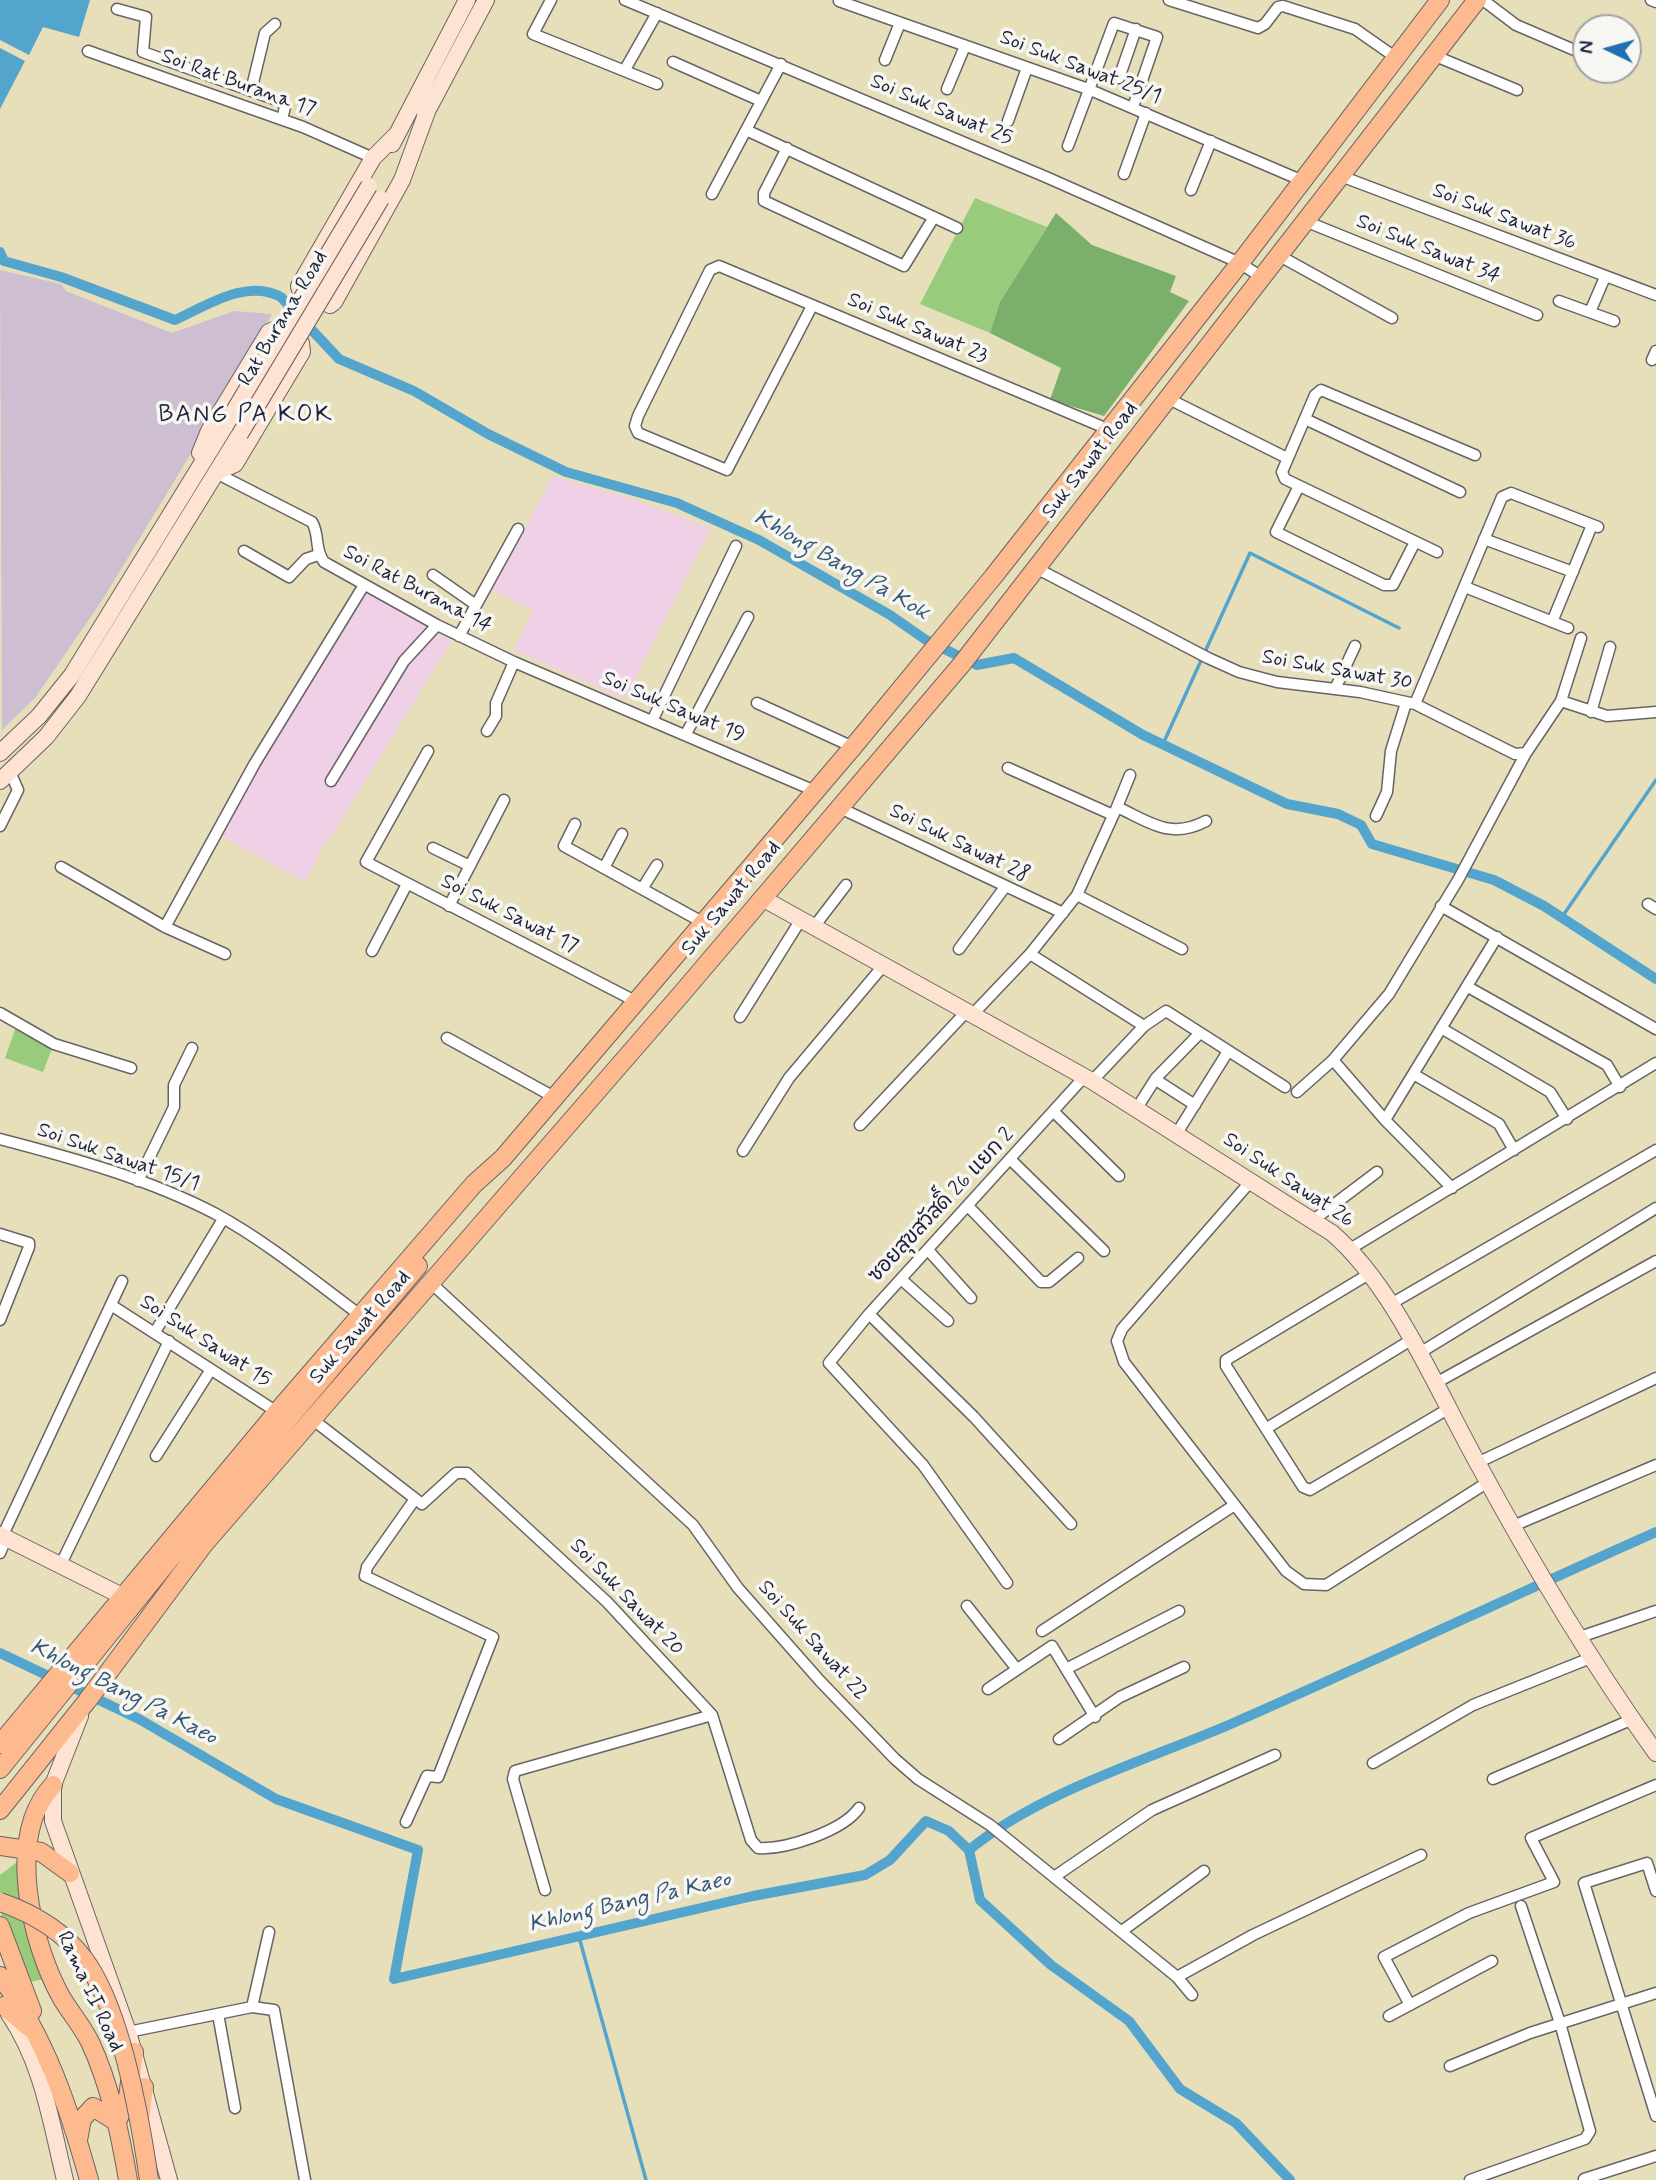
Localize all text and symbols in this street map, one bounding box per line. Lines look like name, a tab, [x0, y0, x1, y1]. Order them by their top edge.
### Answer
north arrow	[1572, 14, 1642, 84]
street label: Soi Suk Sawat 25/1	[996, 26, 1164, 110]
text: N	[1575, 40, 1601, 55]
street label: Soi Rat Burana 17	[157, 44, 319, 124]
street label: Soi Suk Sawat 25	[866, 70, 1016, 152]
street label: Soi Suk Sawat 36	[1429, 179, 1579, 257]
street label: Soi Suk Sawat 34	[1352, 210, 1504, 290]
street label: Rat Burana Road	[234, 247, 334, 391]
street label: Soi Suk Sawat 23	[843, 288, 991, 370]
street label: Suk Sawat Road	[1037, 397, 1145, 525]
district label: BANG PA KOK	[159, 402, 333, 430]
water label: Khlong Bang Pa Kok	[748, 505, 934, 627]
street label: Soi Rat Burana 14	[338, 540, 496, 640]
street label: Soi Suk Sawat 30	[1260, 645, 1414, 697]
street label: Soi Suk Sawat 19	[598, 667, 748, 749]
street label: Soi Suk Sawat 28	[885, 799, 1033, 889]
street label: Suk Sawat Road	[677, 837, 787, 961]
street label: Soi Suk Sawat 17	[436, 870, 582, 960]
street label: Soi Suk Sawat 15/1	[34, 1118, 202, 1198]
street label: ซอยสุขสวัสดิ์ 26 แยก 2	[864, 1123, 1020, 1289]
street label: Soi Suk Sawat 26	[1218, 1128, 1358, 1234]
street label: Suk Sawat Road	[305, 1266, 417, 1390]
street label: Soi Suk Sawat 15	[135, 1290, 275, 1394]
street label: Soi Suk Sawat 20	[564, 1534, 688, 1662]
street label: Soi Suk Sawat 22	[752, 1576, 872, 1706]
water label: Khlong Bang Pa Kaeo	[25, 1634, 221, 1752]
water label: Khlong Bang Pa Kaeo	[526, 1866, 734, 1940]
street label: Rama II Road	[50, 1928, 128, 2056]

